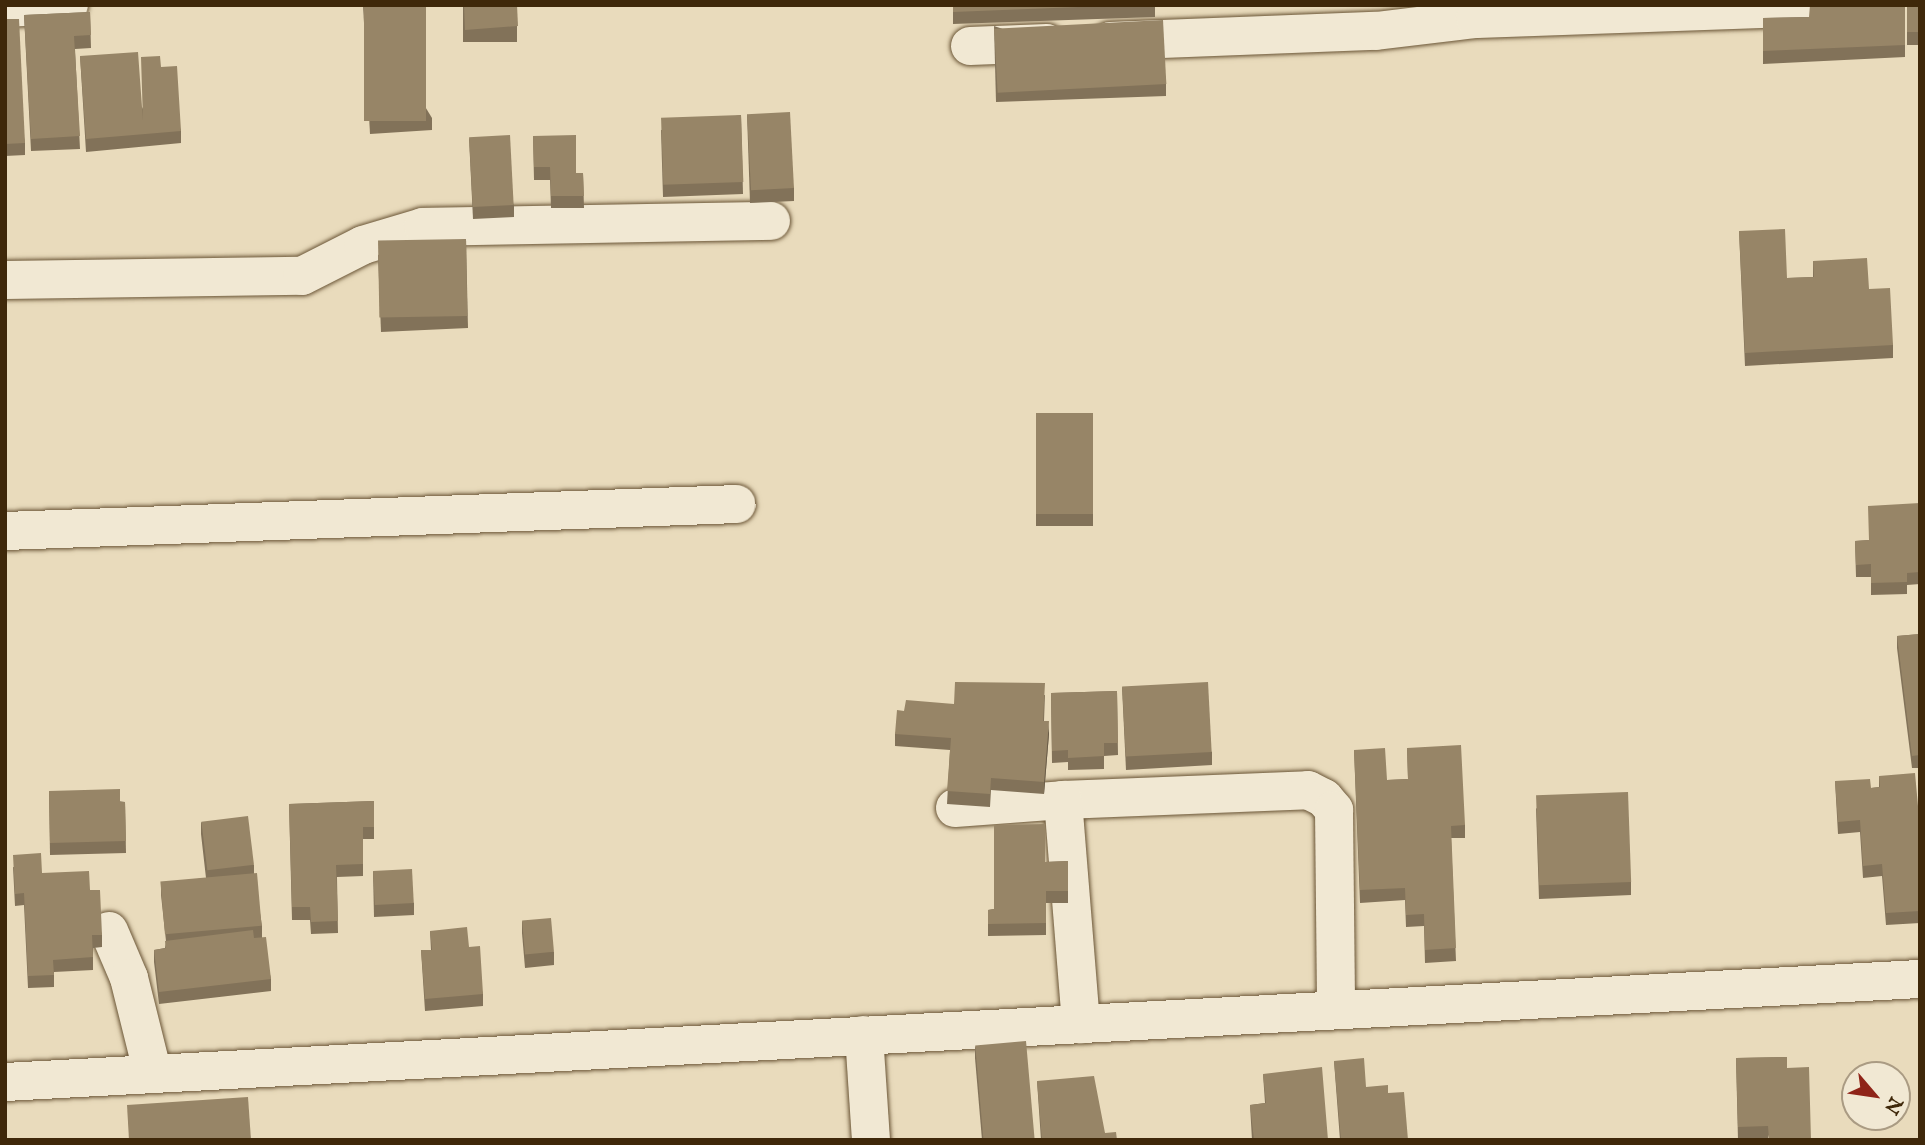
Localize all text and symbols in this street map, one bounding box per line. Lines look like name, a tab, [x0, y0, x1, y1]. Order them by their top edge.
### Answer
north arrow	[1841, 1061, 1911, 1131]
text: N	[1878, 1092, 1907, 1118]

